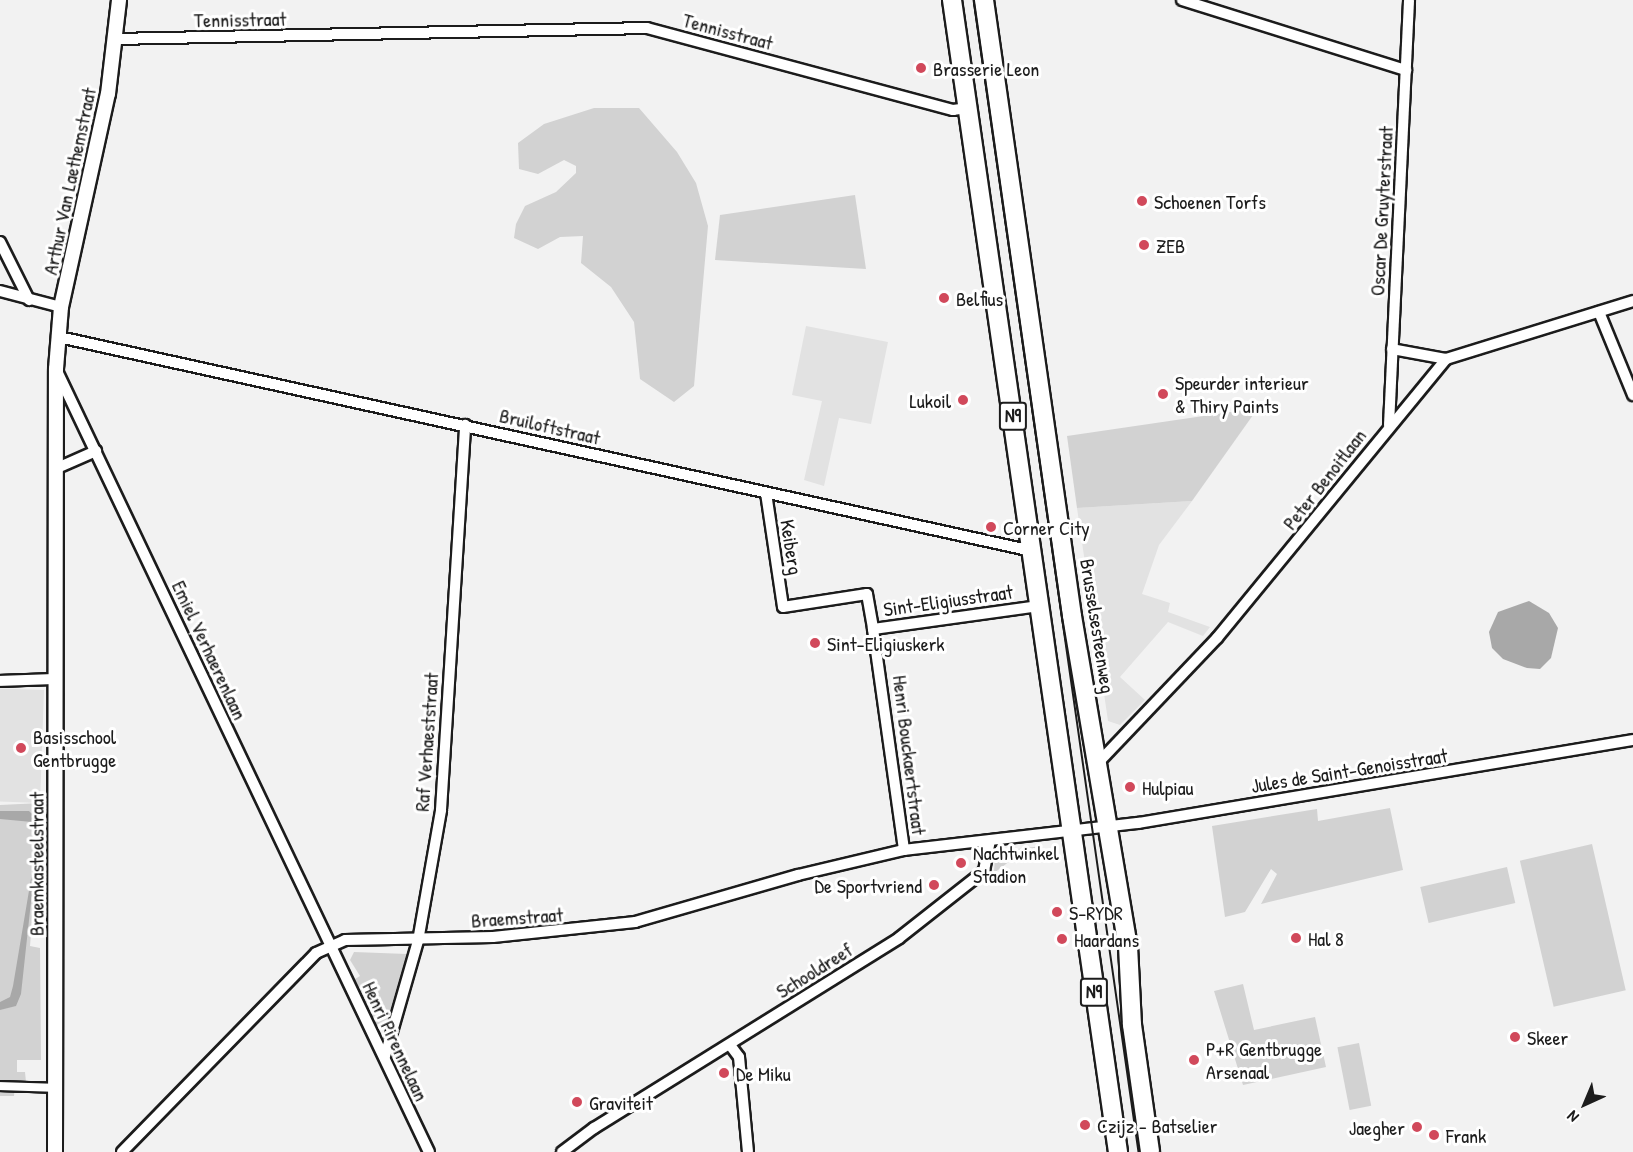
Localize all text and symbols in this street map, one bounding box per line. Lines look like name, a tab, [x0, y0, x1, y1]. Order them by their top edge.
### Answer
street label: Tennisstraat	[194, 6, 286, 32]
street label: Tennisstraat	[680, 7, 776, 55]
place label: Brasserie Leon	[933, 56, 1039, 80]
marker: Brasserie Leon	[914, 61, 928, 75]
street label: Arthur Van Laethemstraat	[37, 85, 101, 277]
street label: Oscar De Gruyterstraat	[1365, 126, 1397, 296]
place label: Schoenen Torfs	[1154, 189, 1266, 213]
marker: Schoenen Torfs	[1135, 194, 1149, 208]
place label: ZEB	[1156, 233, 1185, 257]
marker: ZEB	[1137, 238, 1151, 252]
place label: Belfius	[956, 286, 1003, 310]
marker: Belfius	[937, 291, 951, 305]
place label: Speurder interieur & Thiry Paints	[1175, 371, 1309, 418]
marker: Speurder interieur & Thiry Paints	[1156, 387, 1170, 401]
place label: Lukoil	[909, 388, 951, 412]
marker: Lukoil	[956, 393, 970, 407]
road number: N9	[998, 401, 1028, 431]
street label: Bruiloftstraat	[497, 403, 603, 449]
street label: Peter Benoitlaan	[1277, 424, 1371, 534]
place label: Corner City	[1003, 515, 1090, 539]
street label: Keiberg	[776, 518, 808, 576]
marker: Corner City	[984, 520, 998, 534]
street label: Brusselsesteenweg	[1076, 557, 1120, 695]
street label: Emiel Verhaerenlaan	[167, 577, 253, 723]
street label: Sint-Eligiusstraat	[882, 579, 1014, 621]
place label: Sint-Eligiuskerk	[827, 631, 945, 655]
marker: Sint-Eligiuskerk	[808, 636, 822, 650]
street label: Raf Verhaeststraat	[409, 672, 443, 812]
street label: Henri Bouckaertstraat	[888, 674, 932, 836]
place label: Basisschool Gentbrugge	[33, 724, 116, 771]
marker: Basisschool Gentbrugge	[14, 741, 28, 755]
street label: Jules de Saint-Genoisstraat	[1249, 743, 1449, 797]
place label: Hulpiau	[1142, 775, 1194, 799]
marker: Hulpiau	[1123, 780, 1137, 794]
street label: Braemkasteelstraat	[24, 792, 48, 936]
place label: Nachtwinkel Stadion	[973, 840, 1059, 887]
marker: Nachtwinkel Stadion	[954, 856, 968, 870]
place label: De Sportvriend	[815, 873, 922, 897]
marker: De Sportvriend	[927, 878, 941, 892]
place label: S-RYDR	[1069, 900, 1123, 924]
street label: Braemstraat	[470, 902, 564, 932]
marker: S-RYDR	[1050, 905, 1064, 919]
place label: Hal 8	[1308, 926, 1344, 950]
place label: Haardans	[1074, 927, 1139, 951]
marker: Hal 8	[1289, 931, 1303, 945]
marker: Haardans	[1055, 932, 1069, 946]
street label: Schooldreef	[771, 937, 857, 1003]
street label: Henri Pirennelaan	[358, 977, 434, 1105]
road number: N9	[1079, 977, 1109, 1007]
place label: Skeer	[1527, 1025, 1568, 1049]
marker: Skeer	[1508, 1030, 1522, 1044]
place label: P+R Gentbrugge Arsenaal	[1206, 1036, 1322, 1083]
marker: P+R Gentbrugge Arsenaal	[1187, 1053, 1201, 1067]
place label: De Miku	[736, 1061, 791, 1085]
marker: De Miku	[717, 1066, 731, 1080]
north arrow	[1555, 1074, 1615, 1134]
place label: Graviteit	[589, 1090, 653, 1114]
marker: Graviteit	[570, 1095, 584, 1109]
text: N	[1562, 1106, 1583, 1128]
place label: Czijz - Batselier	[1097, 1113, 1218, 1137]
place label: Jaegher	[1349, 1115, 1405, 1139]
marker: Czijz - Batselier	[1078, 1118, 1092, 1132]
marker: Jaegher	[1410, 1120, 1424, 1134]
place label: Frank	[1446, 1123, 1486, 1147]
marker: Frank	[1427, 1128, 1441, 1142]

